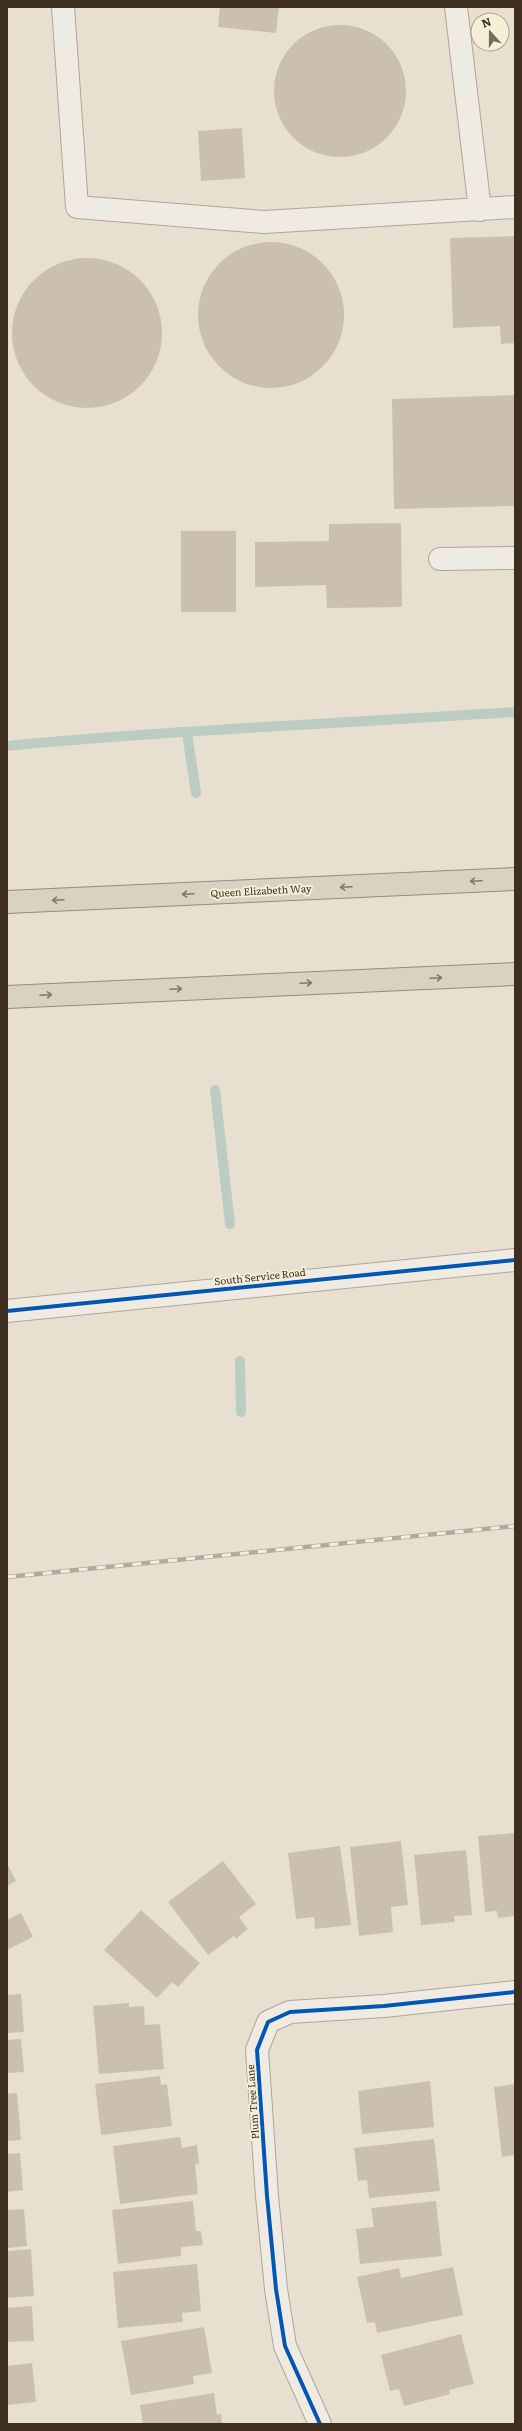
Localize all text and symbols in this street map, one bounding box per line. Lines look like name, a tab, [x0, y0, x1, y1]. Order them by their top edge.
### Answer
north arrow	[470, 12, 510, 52]
text: N	[479, 13, 493, 31]
one-way arrow	[470, 877, 483, 884]
street label: Queen Elizabeth Way	[210, 880, 312, 900]
one-way arrow	[340, 883, 353, 890]
one-way arrow	[182, 890, 195, 897]
one-way arrow	[52, 896, 65, 903]
one-way arrow	[429, 974, 442, 981]
one-way arrow	[299, 980, 312, 987]
one-way arrow	[169, 986, 182, 993]
one-way arrow	[39, 991, 52, 999]
street label: South Service Road	[213, 1264, 307, 1288]
street label: Plum Tree Lane	[242, 2064, 262, 2140]

